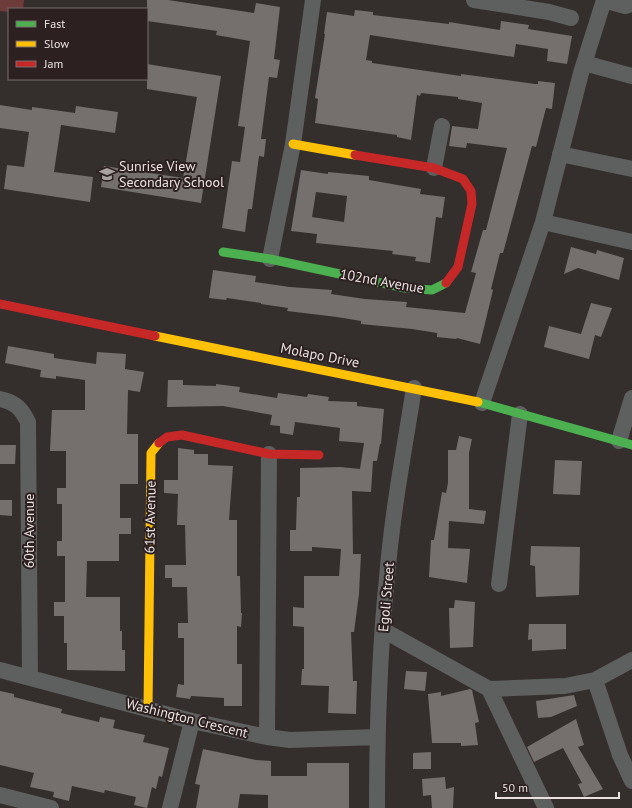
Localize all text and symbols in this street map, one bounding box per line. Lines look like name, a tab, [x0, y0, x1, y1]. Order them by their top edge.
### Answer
legend	[8, 8, 148, 80]
text: Fast	[44, 16, 65, 31]
text: Slow	[44, 36, 69, 51]
text: Jam	[43, 56, 63, 71]
place label: Sunrise View Secondary School	[119, 157, 224, 191]
school or university icon: Sunrise View Secondary School	[98, 165, 116, 183]
street label: 102nd Avenue	[339, 265, 425, 297]
street label: Molapo Drive	[279, 339, 361, 371]
street label: 61st Avenue	[140, 480, 160, 554]
street label: 60th Avenue	[20, 494, 38, 568]
street label: Egoli Street	[374, 561, 398, 633]
street label: Washington Crescent	[124, 694, 250, 742]
scale bar	[496, 774, 619, 800]
text: 50 m	[502, 780, 528, 795]

